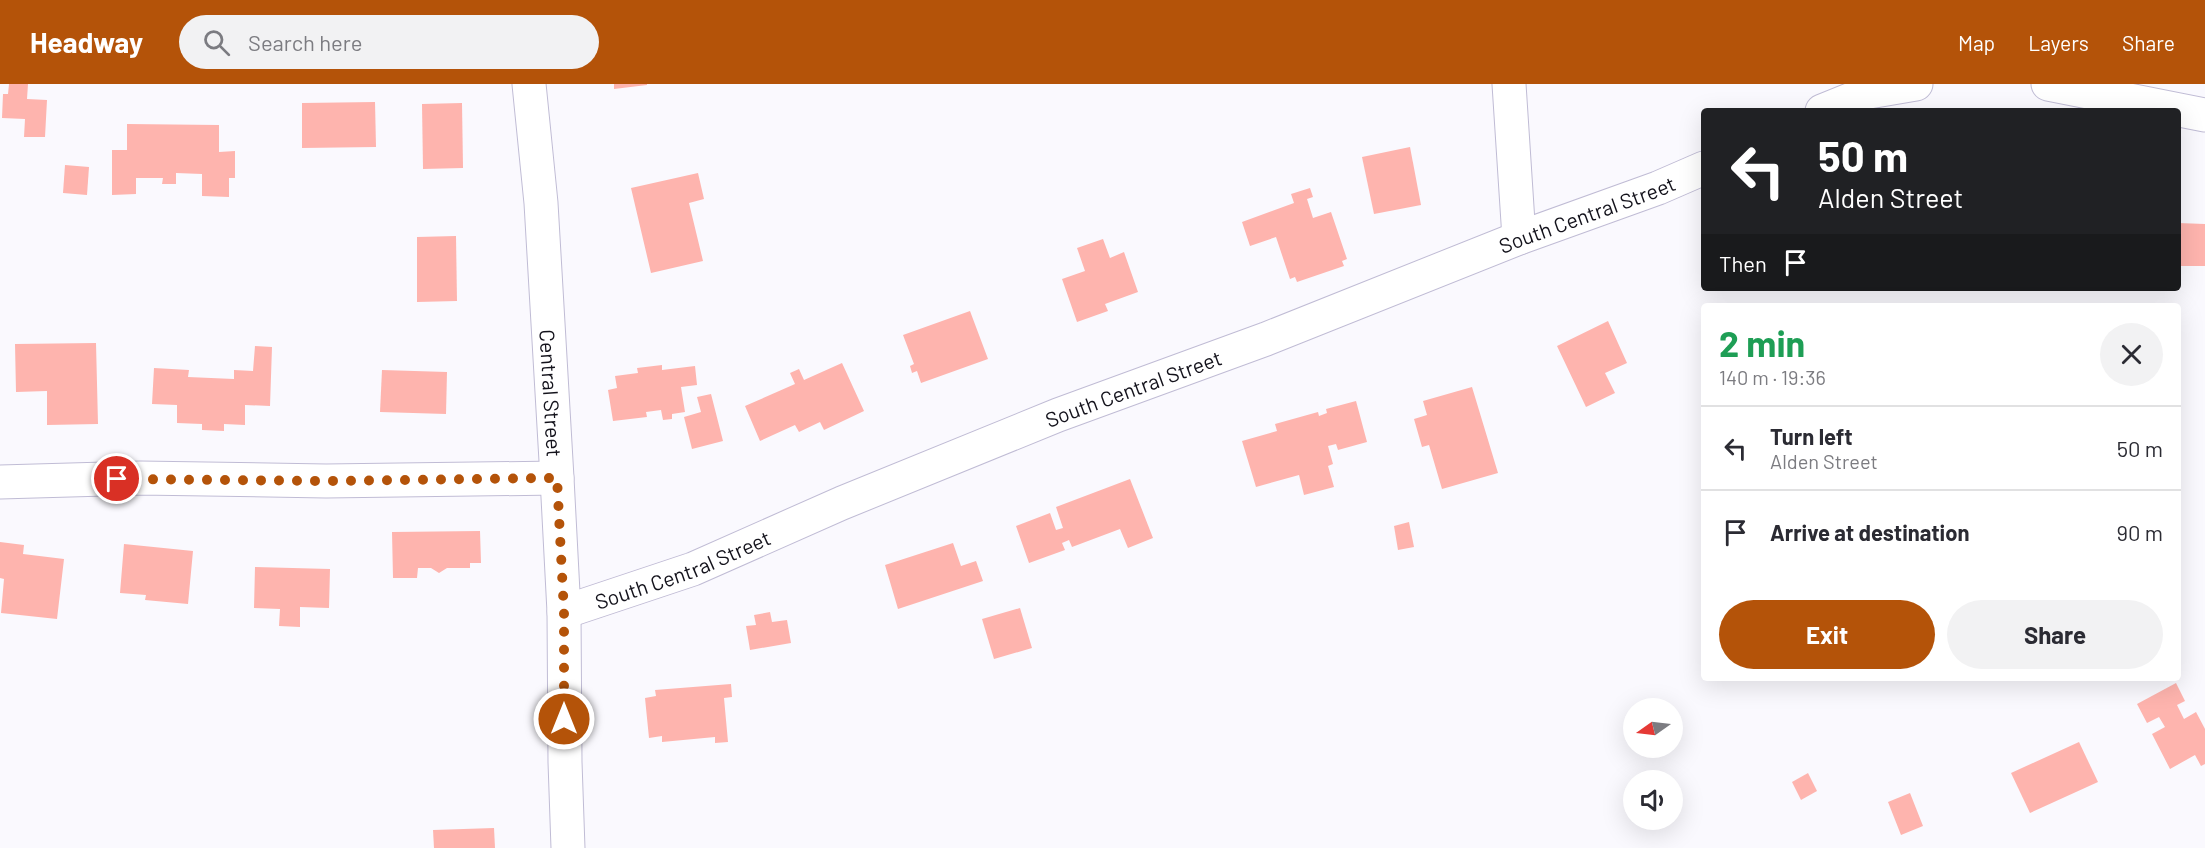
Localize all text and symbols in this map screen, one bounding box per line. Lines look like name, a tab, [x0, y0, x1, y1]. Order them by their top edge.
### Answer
search box	[179, 15, 599, 69]
text: Headway	[30, 25, 143, 59]
icon: search	[200, 26, 233, 59]
text: Search here	[248, 29, 362, 55]
text: Map	[1958, 30, 1995, 55]
text: Layers	[2028, 30, 2089, 55]
text: Share	[2122, 30, 2175, 55]
text: 50 m	[1818, 130, 1908, 180]
icon: left	[1719, 132, 1797, 210]
street label: South Central Street	[1495, 170, 1679, 257]
text: Alden Street	[1818, 181, 1963, 213]
icon: arrive	[1779, 246, 1812, 279]
text: Then	[1719, 250, 1767, 276]
text: 2 min	[1719, 321, 1805, 364]
button: close	[2100, 323, 2163, 386]
street label: Central Street	[536, 329, 568, 458]
street label: South Central Street	[1041, 344, 1225, 432]
text: 140 m · 19:36	[1719, 365, 1826, 389]
text: Turn left	[1770, 423, 1853, 449]
icon: left	[1719, 432, 1752, 465]
text: 50 m	[2117, 435, 2163, 461]
text: Alden Street	[1770, 449, 1878, 473]
pin	[91, 453, 142, 504]
icon: arrive	[100, 462, 133, 495]
icon: arrive	[1719, 516, 1752, 549]
text: Arrive at destination	[1770, 519, 1969, 545]
text: 90 m	[2117, 519, 2163, 545]
street label: South Central Street	[591, 524, 774, 613]
button: Exit	[1719, 600, 1935, 669]
button: Share	[1947, 600, 2163, 669]
position arrow	[532, 687, 596, 751]
north arrow	[1623, 698, 1683, 758]
map controls	[1623, 698, 1683, 830]
button: sound	[1623, 770, 1683, 830]

